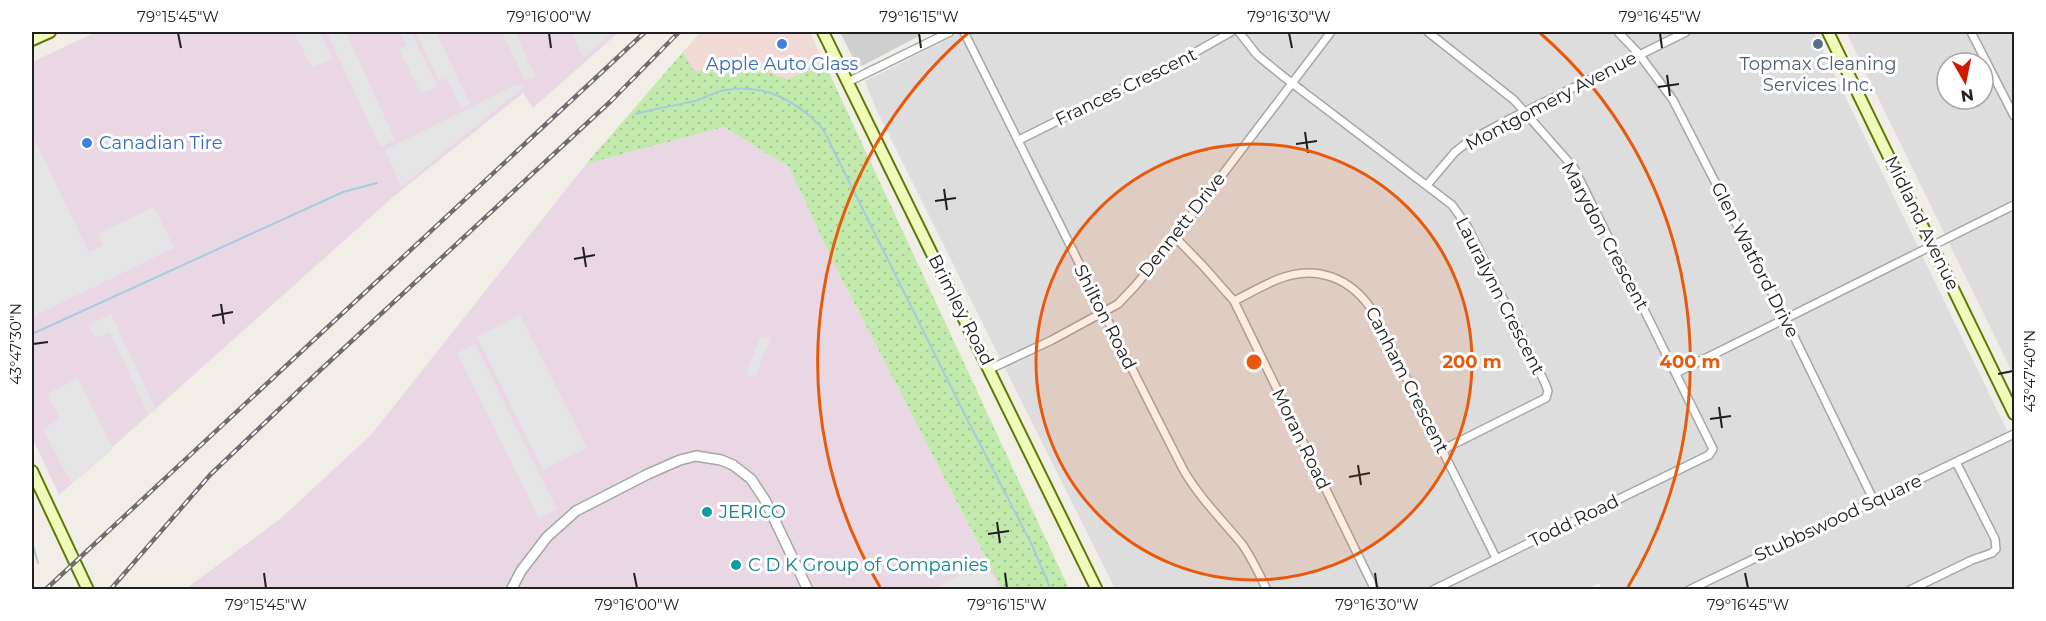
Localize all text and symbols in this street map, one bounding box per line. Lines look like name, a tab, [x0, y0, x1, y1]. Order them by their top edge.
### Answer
text: 79°15'45"W	[137, 7, 219, 26]
text: 79°16'00"W	[507, 7, 592, 26]
text: 79°16'15"W	[879, 7, 959, 26]
text: 79°16'30"W	[1247, 7, 1331, 26]
text: 79°16'45"W	[1619, 7, 1702, 26]
marker: Apple Auto Glass	[775, 37, 789, 51]
marker: Topmax Cleaning Services Inc.	[1811, 37, 1825, 51]
street label: Frances Crescent	[1052, 43, 1200, 131]
street label: Montgomery Avenue	[1462, 46, 1640, 155]
north arrow	[1935, 51, 1995, 111]
place label: Apple Auto Glass	[706, 53, 858, 75]
place label: Topmax Cleaning Services Inc.	[1739, 53, 1897, 96]
text: N	[1959, 85, 1975, 106]
place label: Canadian Tire	[99, 132, 223, 154]
marker: Canadian Tire	[80, 136, 94, 150]
street label: Midland Avenue	[1880, 152, 1964, 294]
street label: Marydon Crescent	[1557, 158, 1653, 314]
street label: Dennett Drive	[1134, 168, 1230, 282]
street label: Glen Watford Drive	[1706, 178, 1804, 342]
street label: Lauralynn Crescent	[1451, 214, 1549, 378]
street label: Brimley Road	[924, 251, 998, 369]
street label: Shilton Road	[1069, 261, 1141, 373]
text: 43°47'30"N	[6, 303, 25, 385]
street label: Canham Crescent	[1360, 303, 1454, 457]
text: 43°47'40"N	[2020, 330, 2039, 412]
text: 200 m	[1442, 351, 1502, 373]
text: 400 m	[1660, 351, 1720, 373]
centre of rings	[1244, 352, 1264, 372]
street label: Moran Road	[1267, 385, 1335, 493]
street label: Stubbswood Square	[1751, 469, 1925, 567]
street label: Todd Road	[1526, 490, 1622, 552]
place label: JERICO	[718, 501, 786, 523]
marker: JERICO	[700, 505, 714, 519]
place label: C D K Group of Companies	[748, 554, 988, 576]
marker: C D K Group of Companies	[729, 558, 743, 572]
text: 79°15'45"W	[225, 595, 307, 614]
text: 79°16'00"W	[595, 595, 680, 614]
text: 79°16'15"W	[967, 595, 1047, 614]
text: 79°16'30"W	[1335, 595, 1419, 614]
text: 79°16'45"W	[1707, 595, 1790, 614]

